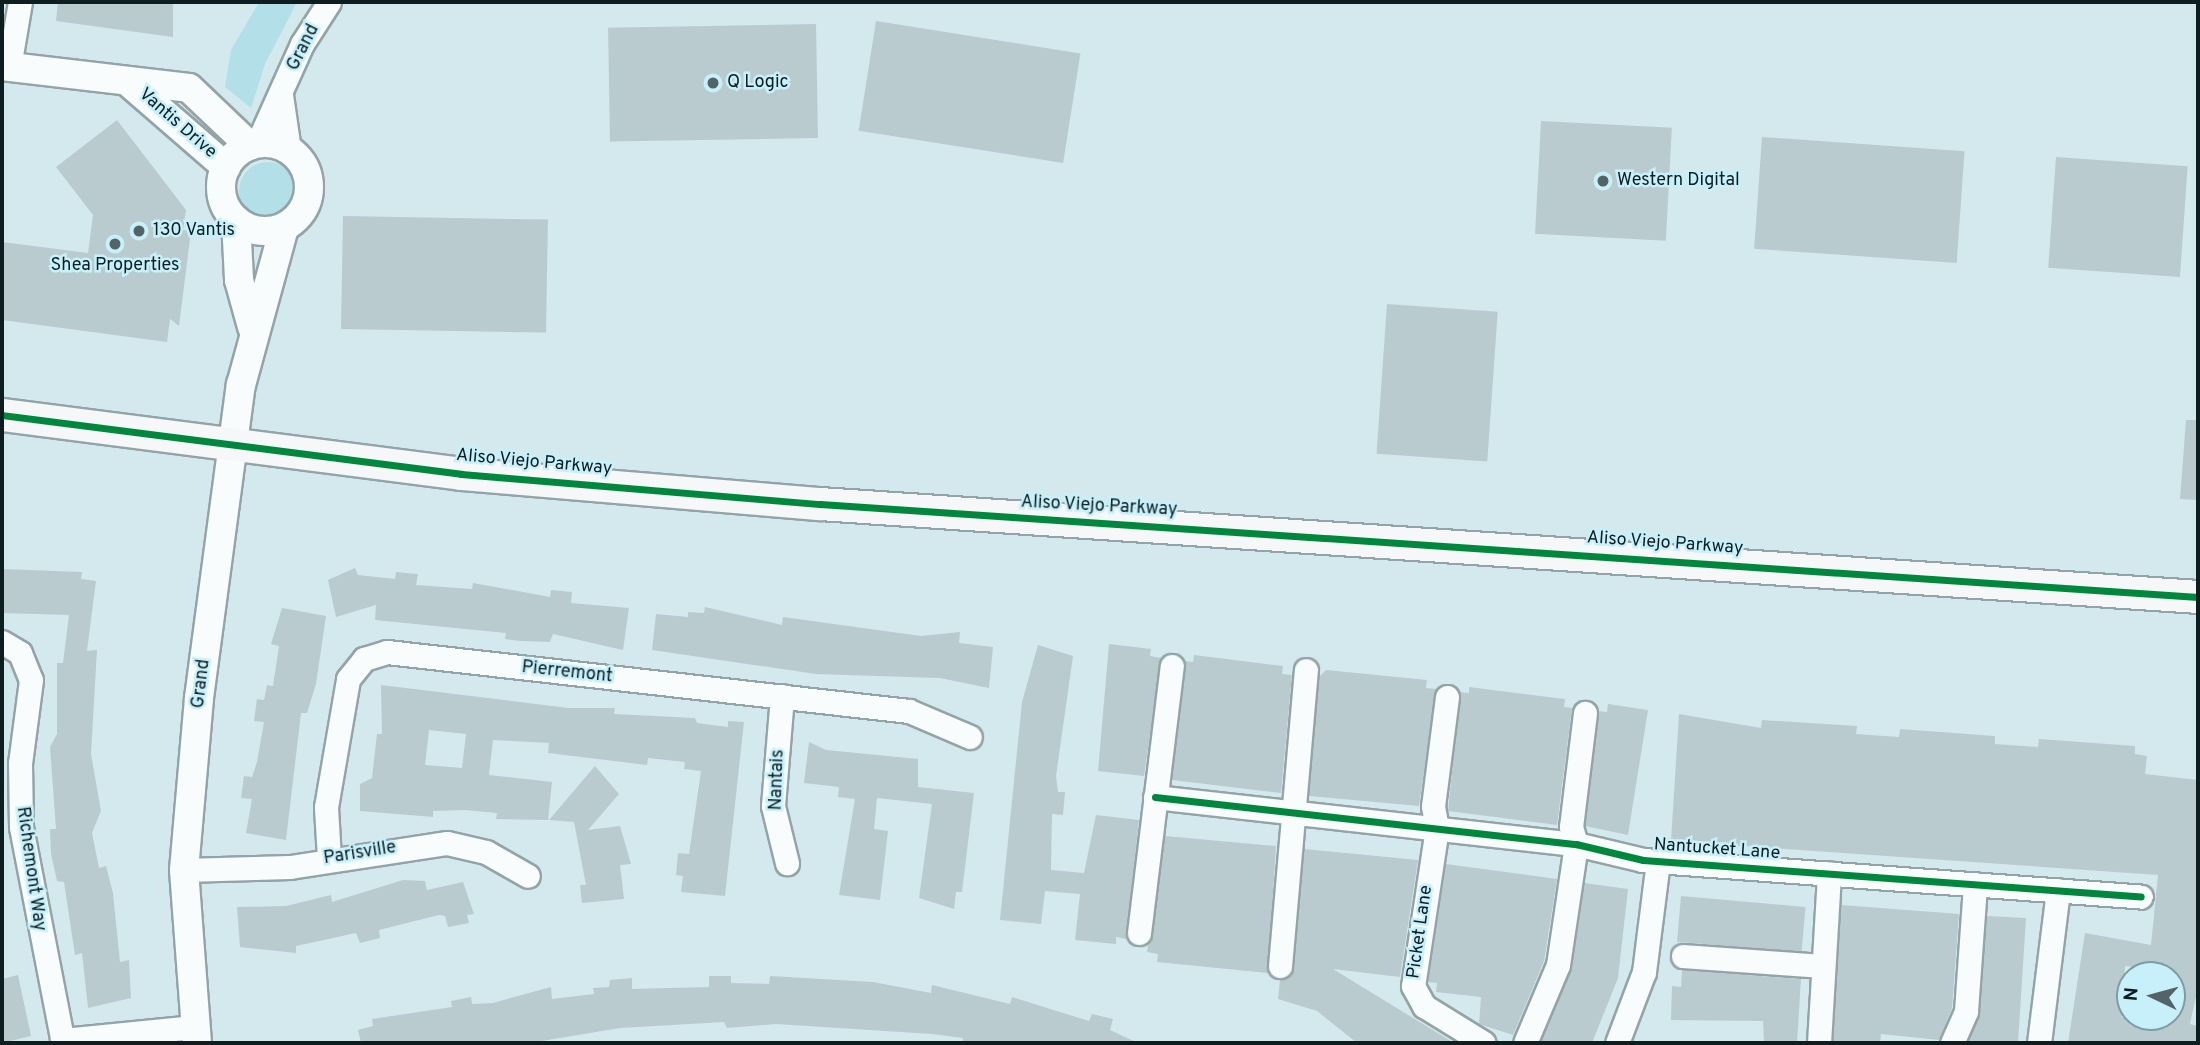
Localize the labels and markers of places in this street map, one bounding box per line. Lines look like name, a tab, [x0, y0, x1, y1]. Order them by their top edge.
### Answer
place label: Q Logic	[727, 72, 788, 94]
marker: Q Logic	[705, 75, 721, 91]
place label: Western Digital	[1617, 170, 1740, 192]
marker: Western Digital	[1595, 173, 1611, 189]
place label: 130 Vantis	[153, 220, 236, 242]
marker: 130 Vantis	[131, 223, 147, 239]
marker: Shea Properties	[107, 236, 123, 252]
place label: Shea Properties	[51, 255, 179, 277]

